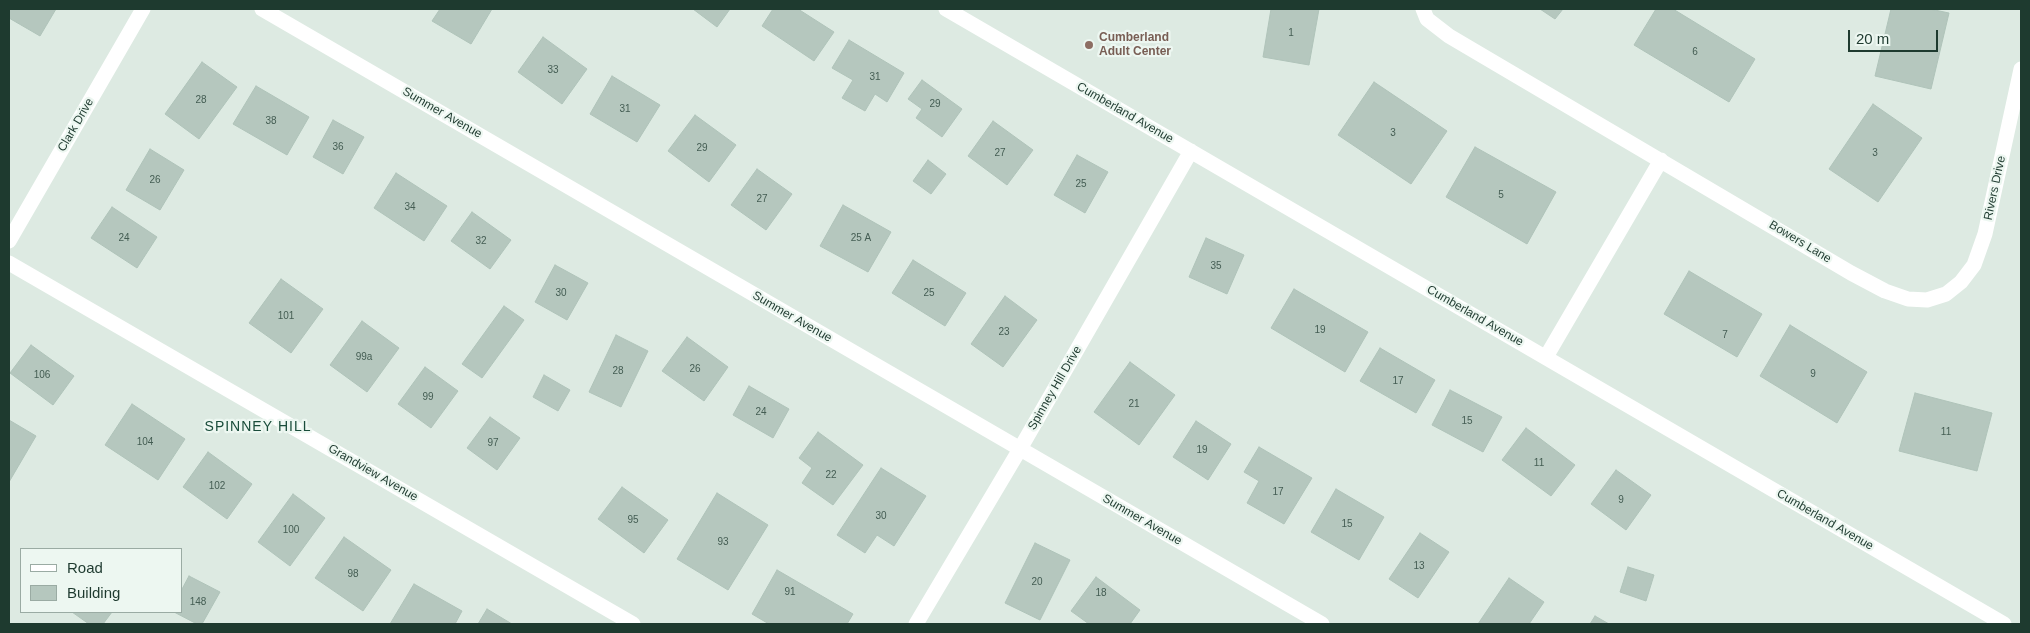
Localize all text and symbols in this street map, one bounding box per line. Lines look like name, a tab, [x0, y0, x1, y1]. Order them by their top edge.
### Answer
scale bar	[1850, 20, 1940, 52]
house number: 1	[1288, 27, 1294, 39]
text: 20 m	[1856, 30, 1889, 47]
place label: Cumberland Adult Center	[1099, 31, 1171, 59]
marker: Cumberland Adult Center	[1083, 39, 1095, 51]
house number: 6	[1692, 46, 1698, 58]
house number: 33	[547, 64, 559, 76]
house number: 31	[869, 71, 881, 83]
street label: Cumberland Avenue	[1074, 79, 1176, 147]
street label: Summer Avenue	[400, 84, 484, 142]
house number: 28	[195, 94, 207, 106]
street label: Clark Drive	[55, 96, 97, 154]
house number: 29	[929, 98, 941, 110]
house number: 31	[619, 103, 631, 115]
house number: 38	[265, 115, 277, 127]
house number: 3	[1390, 127, 1396, 139]
house number: 36	[332, 141, 344, 153]
house number: 29	[696, 142, 708, 154]
house number: 27	[994, 147, 1006, 159]
house number: 3	[1872, 147, 1878, 159]
street label: Rivers Drive	[1981, 155, 2009, 221]
house number: 26	[149, 174, 161, 186]
house number: 25	[1075, 178, 1087, 190]
house number: 5	[1498, 189, 1504, 201]
house number: 27	[756, 193, 768, 205]
house number: 34	[404, 201, 416, 213]
street label: Bowers Lane	[1766, 218, 1834, 266]
house number: 24	[118, 232, 130, 244]
house number: 25 A	[851, 232, 871, 244]
house number: 32	[475, 235, 487, 247]
house number: 35	[1210, 260, 1222, 272]
street label: Cumberland Avenue	[1424, 282, 1526, 350]
house number: 30	[555, 287, 567, 299]
house number: 25	[923, 287, 935, 299]
street label: Summer Avenue	[750, 288, 834, 346]
house number: 101	[278, 310, 294, 322]
house number: 19	[1314, 324, 1326, 336]
house number: 23	[998, 326, 1010, 338]
house number: 7	[1722, 329, 1728, 341]
street label: Spinney Hill Drive	[1025, 343, 1085, 433]
house number: 99a	[356, 351, 372, 363]
house number: 26	[689, 363, 701, 375]
house number: 28	[612, 365, 624, 377]
house number: 9	[1810, 368, 1816, 380]
house number: 106	[34, 369, 50, 381]
house number: 17	[1392, 375, 1404, 387]
house number: 99	[422, 391, 434, 403]
house number: 21	[1128, 398, 1140, 410]
house number: 24	[755, 406, 767, 418]
house number: 15	[1461, 415, 1473, 427]
district label: SPINNEY HILL	[203, 419, 313, 435]
house number: 11	[1941, 426, 1951, 438]
house number: 104	[137, 436, 153, 448]
house number: 97	[487, 437, 499, 449]
street label: Grandview Avenue	[326, 441, 420, 505]
house number: 19	[1196, 444, 1208, 456]
house number: 11	[1534, 457, 1544, 469]
house number: 22	[825, 469, 837, 481]
house number: 102	[209, 480, 225, 492]
house number: 17	[1272, 486, 1284, 498]
street label: Cumberland Avenue	[1774, 486, 1876, 554]
street label: Summer Avenue	[1100, 491, 1184, 549]
house number: 9	[1618, 494, 1624, 506]
house number: 30	[875, 510, 887, 522]
house number: 95	[627, 514, 639, 526]
house number: 15	[1341, 518, 1353, 530]
house number: 100	[283, 524, 299, 536]
house number: 93	[717, 536, 729, 548]
legend	[20, 548, 182, 613]
text: Road	[67, 559, 103, 576]
house number: 13	[1413, 560, 1425, 572]
house number: 98	[347, 568, 359, 580]
house number: 20	[1031, 576, 1043, 588]
text: Building	[67, 584, 120, 601]
house number: 91	[784, 586, 796, 598]
house number: 18	[1095, 587, 1107, 599]
house number: 148	[190, 596, 206, 608]

